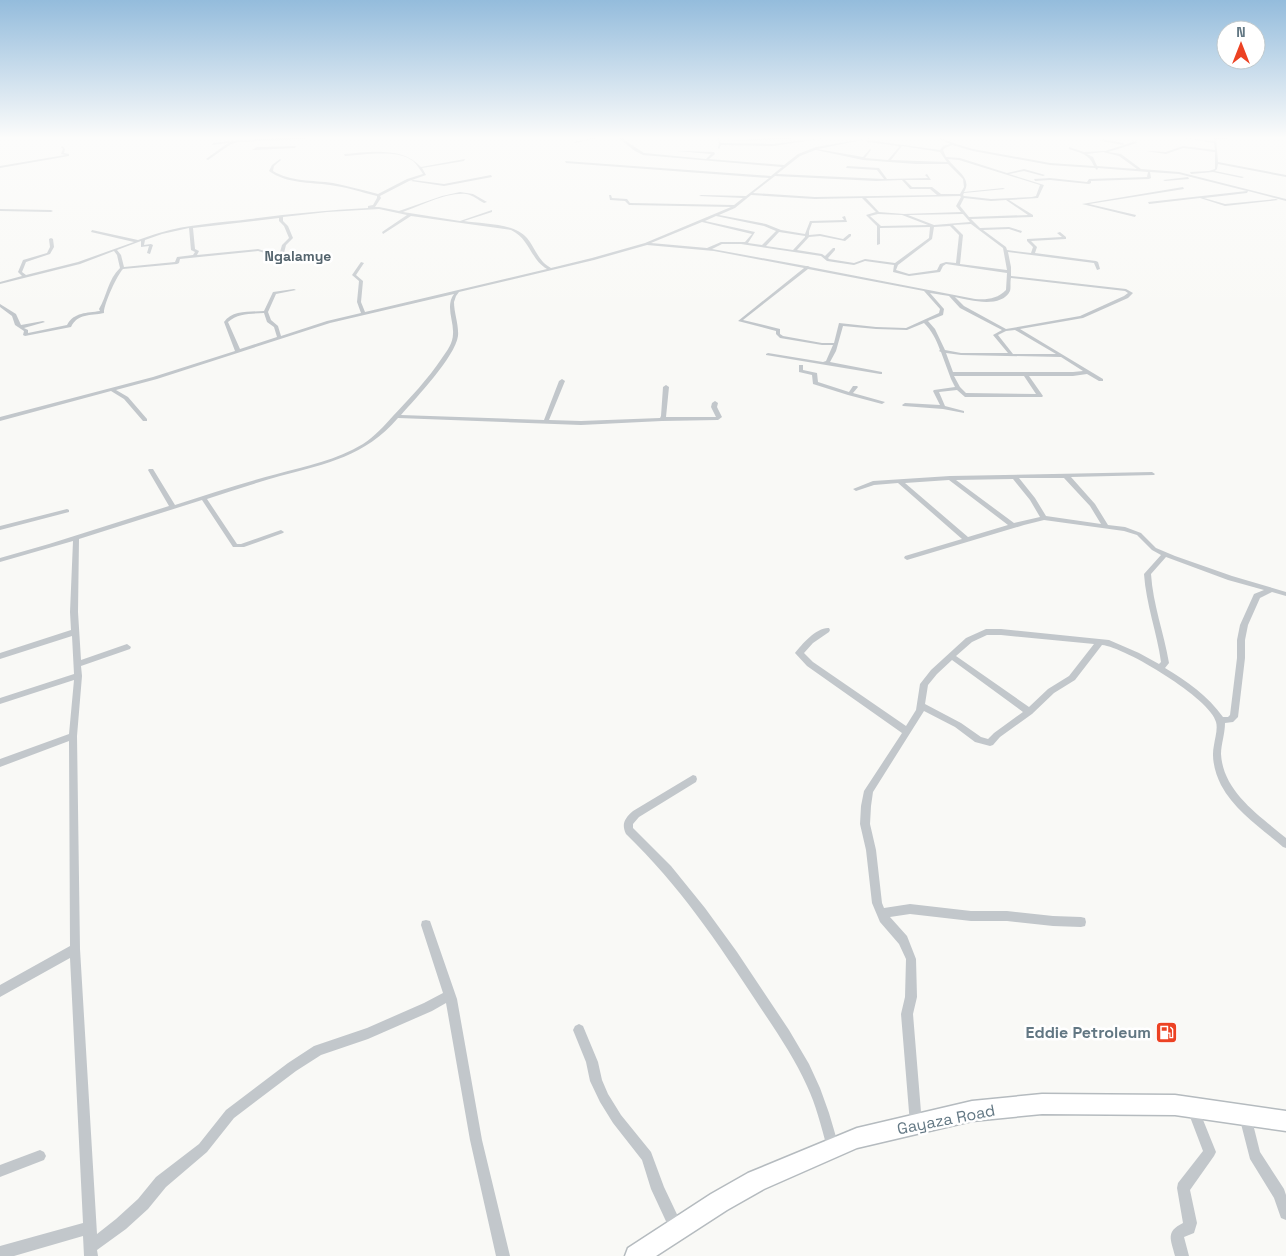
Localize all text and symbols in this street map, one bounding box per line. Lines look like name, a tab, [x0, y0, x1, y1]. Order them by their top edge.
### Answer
north arrow	[1216, 20, 1266, 70]
text: N	[1236, 23, 1246, 41]
district label: Ngalamye	[265, 247, 331, 265]
fuel station icon: Eddie Petroleum	[1155, 1020, 1179, 1044]
place label: Eddie Petroleum	[1026, 1022, 1151, 1043]
street label: Gayaza Road	[895, 1100, 997, 1139]

